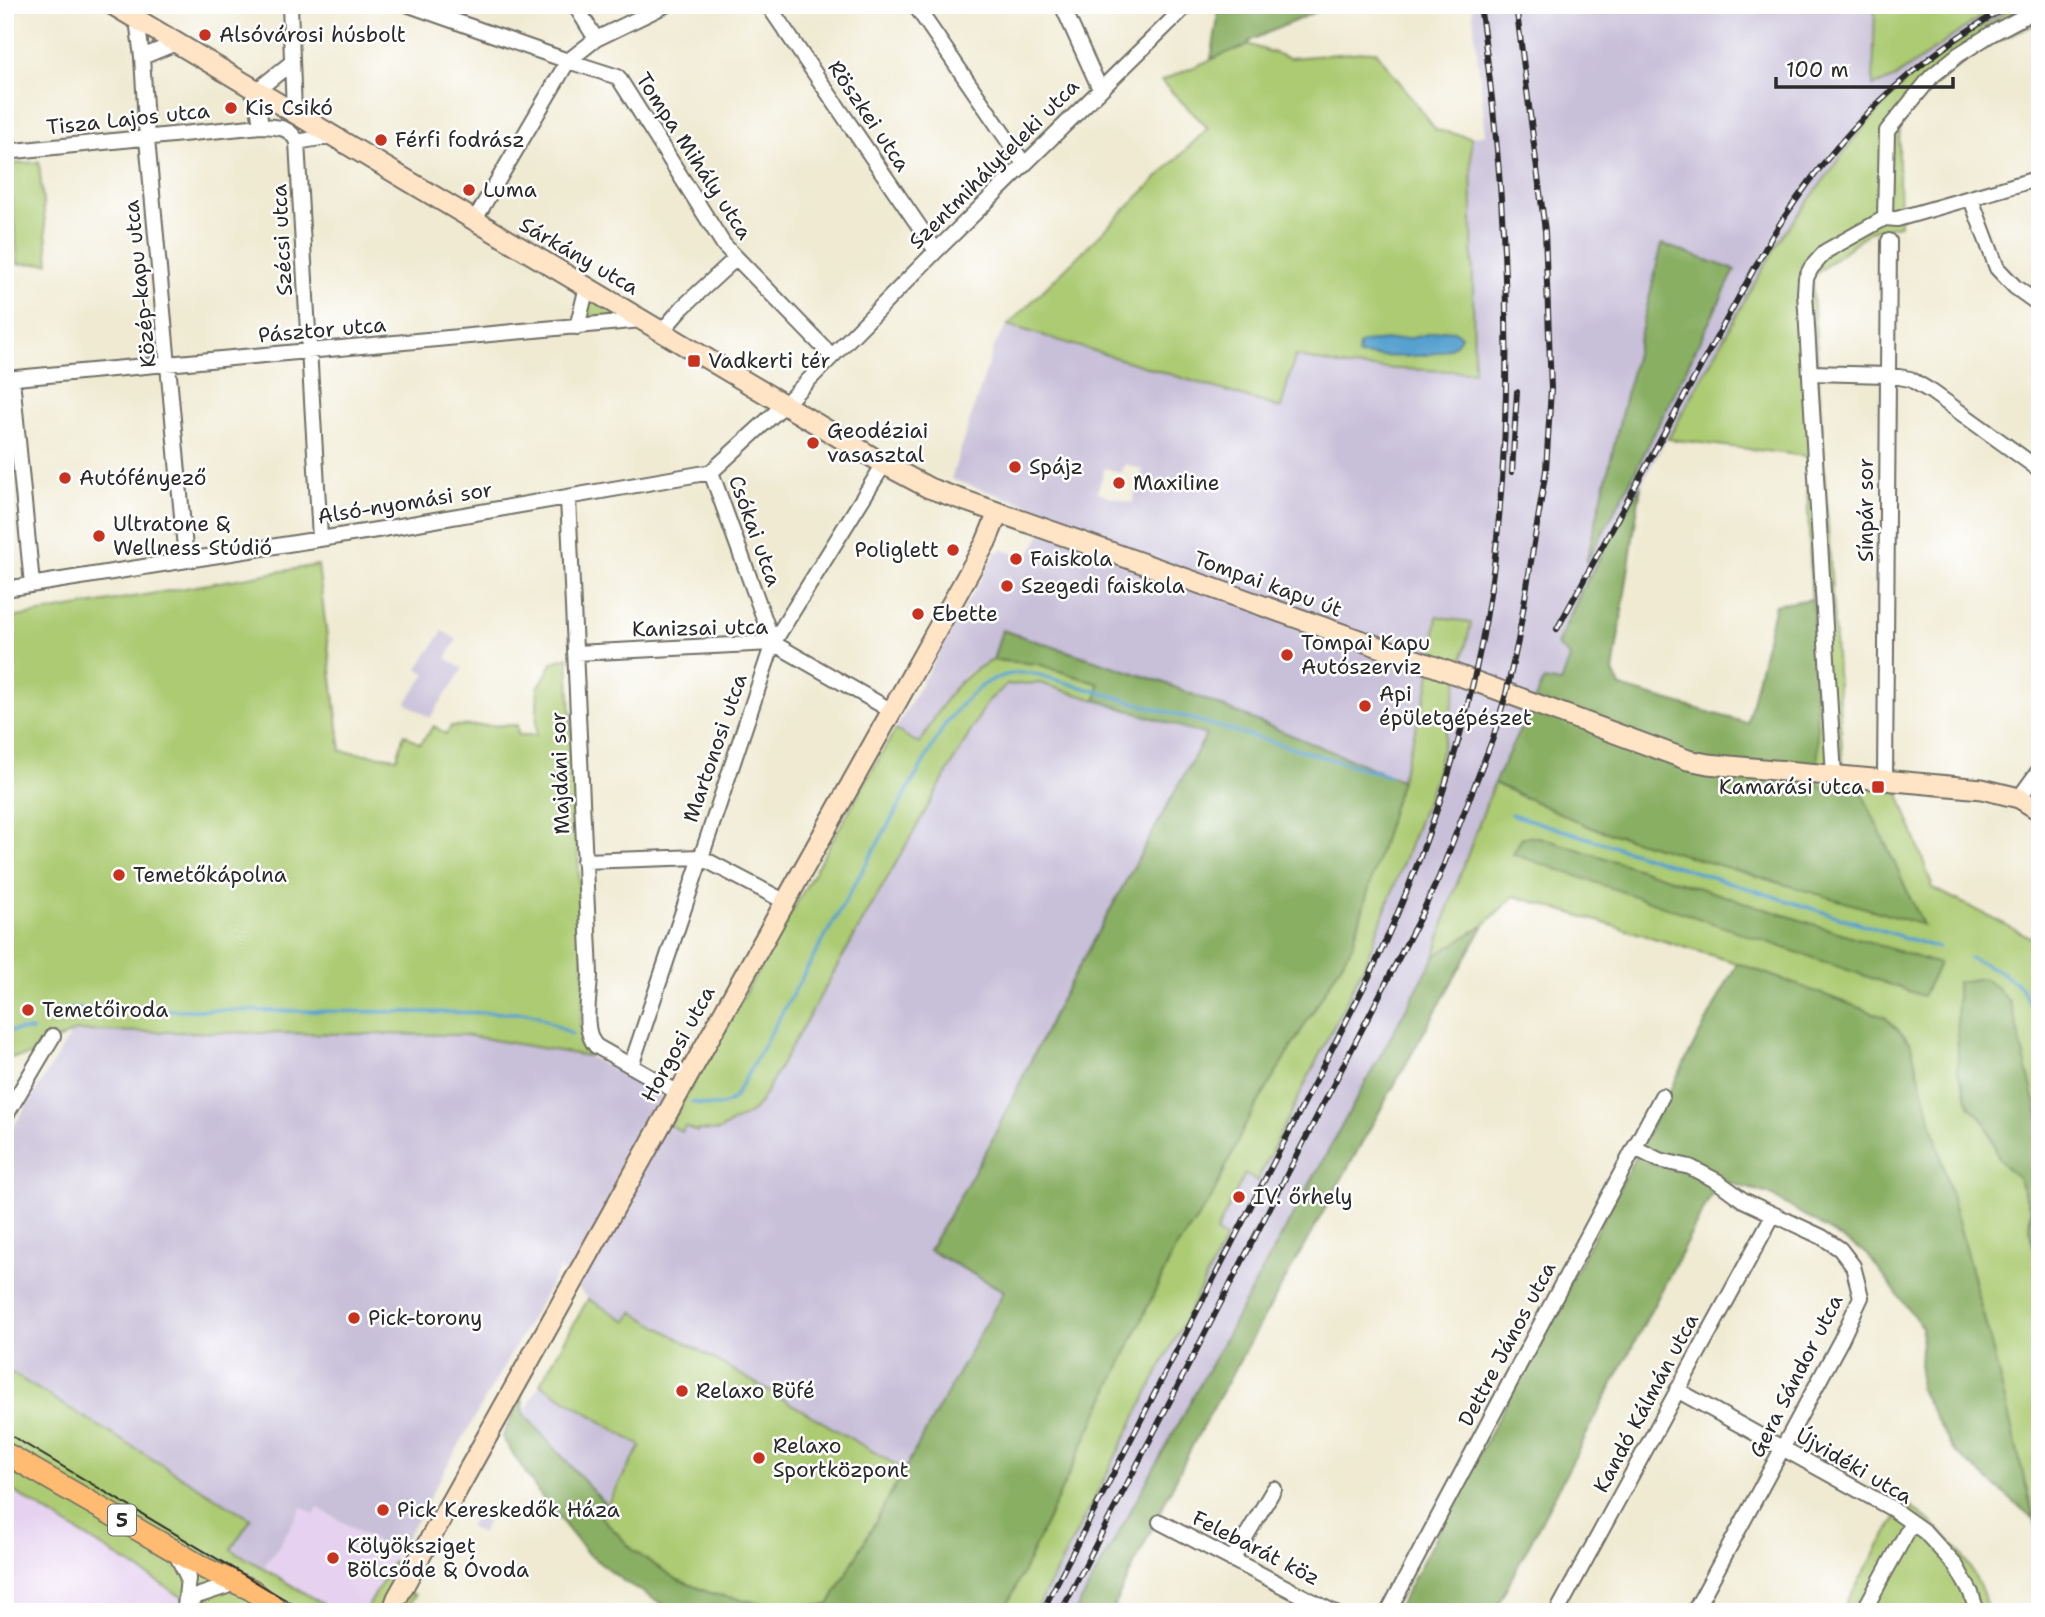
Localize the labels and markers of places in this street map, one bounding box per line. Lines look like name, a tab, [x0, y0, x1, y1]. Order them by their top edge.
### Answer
place label: Alsóvárosi húsbolt	[219, 21, 406, 49]
marker: Alsóvárosi húsbolt	[197, 27, 213, 43]
place label: Kis Csikó	[245, 94, 333, 122]
marker: Kis Csikó	[223, 100, 239, 116]
place label: Férfi fodrász	[395, 126, 525, 154]
marker: Férfi fodrász	[373, 132, 389, 148]
place label: Luma	[483, 176, 537, 204]
marker: Luma	[461, 182, 477, 198]
place label: Vadkerti tér	[708, 347, 830, 375]
marker: Vadkerti tér	[686, 353, 702, 369]
place label: Geodéziai vasasztal	[827, 417, 928, 469]
marker: Geodéziai vasasztal	[805, 435, 821, 451]
place label: Spájz	[1029, 453, 1083, 481]
marker: Spájz	[1007, 459, 1023, 475]
place label: Autófényező	[79, 464, 207, 492]
place label: Maxiline	[1133, 469, 1220, 497]
marker: Autófényező	[57, 470, 73, 486]
marker: Maxiline	[1111, 475, 1127, 491]
place label: Ultratone & Wellness Stúdió	[113, 510, 272, 562]
marker: Ultratone & Wellness Stúdió	[91, 528, 107, 544]
place label: Poliglett	[854, 536, 939, 564]
marker: Poliglett	[945, 542, 961, 558]
place label: Faiskola	[1030, 545, 1112, 573]
marker: Faiskola	[1008, 551, 1024, 567]
place label: Szegedi faiskola	[1021, 572, 1185, 600]
marker: Szegedi faiskola	[999, 578, 1015, 594]
place label: Ebette	[932, 600, 998, 628]
marker: Ebette	[910, 606, 926, 622]
place label: Tompai Kapu Autószerviz	[1301, 629, 1430, 681]
marker: Tompai Kapu Autószerviz	[1279, 647, 1295, 663]
place label: Api épületgépészet	[1379, 680, 1532, 732]
marker: Api épületgépészet	[1357, 698, 1373, 714]
place label: Kamarási utca	[1719, 773, 1864, 801]
marker: Kamarási utca	[1870, 779, 1886, 795]
place label: Temetőkápolna	[133, 861, 287, 889]
marker: Temetőkápolna	[111, 867, 127, 883]
place label: Temetőiroda	[42, 996, 168, 1024]
marker: Temetőiroda	[20, 1002, 36, 1018]
place label: IV. őrhely	[1253, 1183, 1353, 1211]
marker: IV. őrhely	[1231, 1189, 1247, 1205]
place label: Pick-torony	[368, 1304, 482, 1332]
marker: Pick-torony	[346, 1310, 362, 1326]
place label: Relaxo Büfé	[696, 1377, 815, 1405]
marker: Relaxo Büfé	[674, 1383, 690, 1399]
place label: Relaxo Sportközpont	[773, 1432, 909, 1484]
marker: Relaxo Sportközpont	[751, 1450, 767, 1466]
place label: Pick Kereskedők Háza	[397, 1496, 620, 1524]
marker: Pick Kereskedők Háza	[375, 1502, 391, 1518]
place label: Kölyöksziget Bölcsőde & Óvoda	[347, 1532, 529, 1584]
marker: Kölyöksziget Bölcsőde & Óvoda	[325, 1550, 341, 1566]

